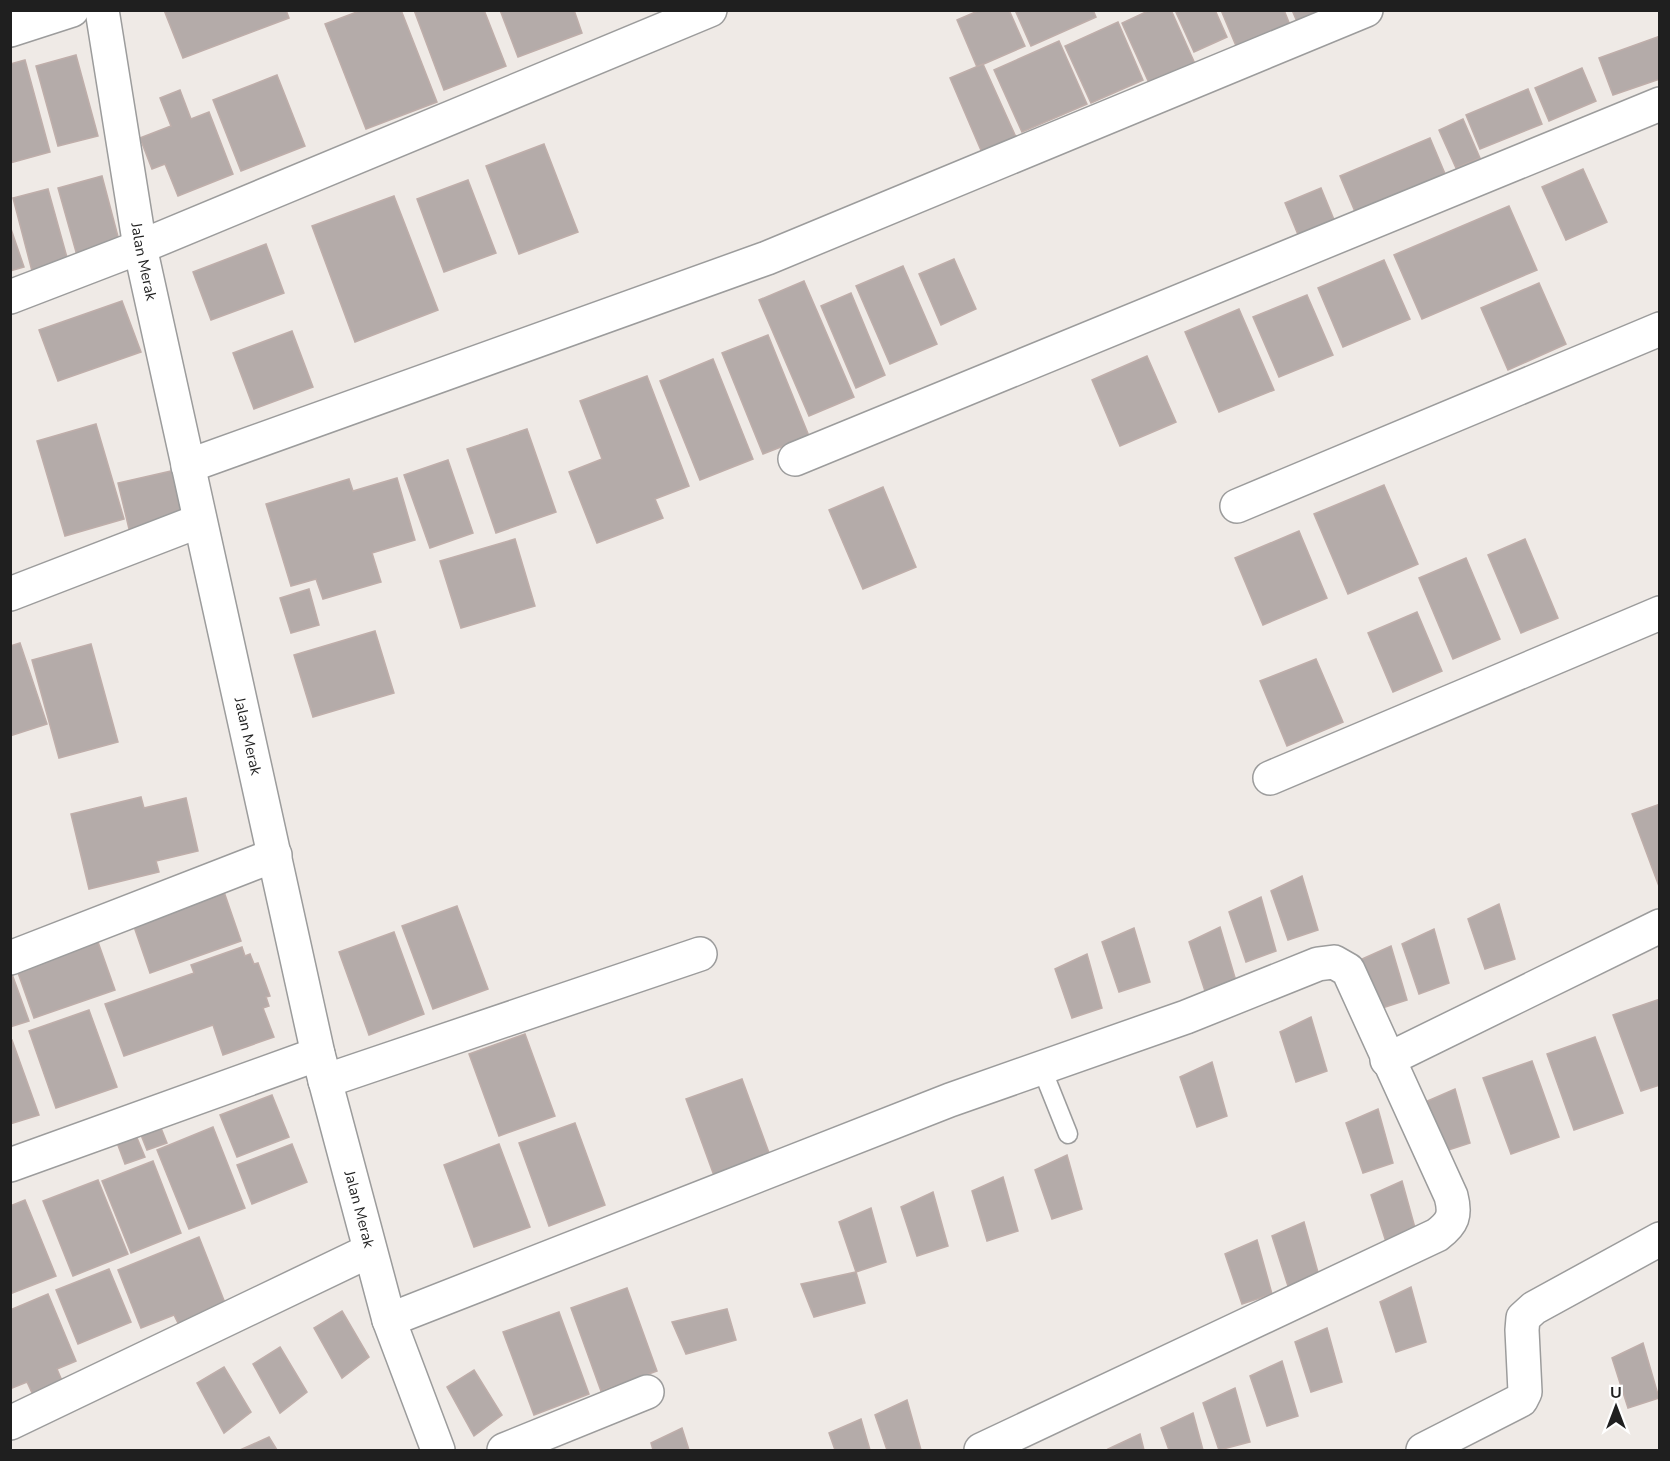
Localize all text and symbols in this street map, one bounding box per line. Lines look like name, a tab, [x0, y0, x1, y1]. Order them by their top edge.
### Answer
street label: Jalan Merak	[126, 220, 162, 303]
street label: Jalan Merak	[229, 694, 266, 778]
street label: Jalan Merak	[339, 1167, 379, 1250]
north arrow	[1586, 1377, 1646, 1437]
text: U	[1610, 1382, 1622, 1404]

